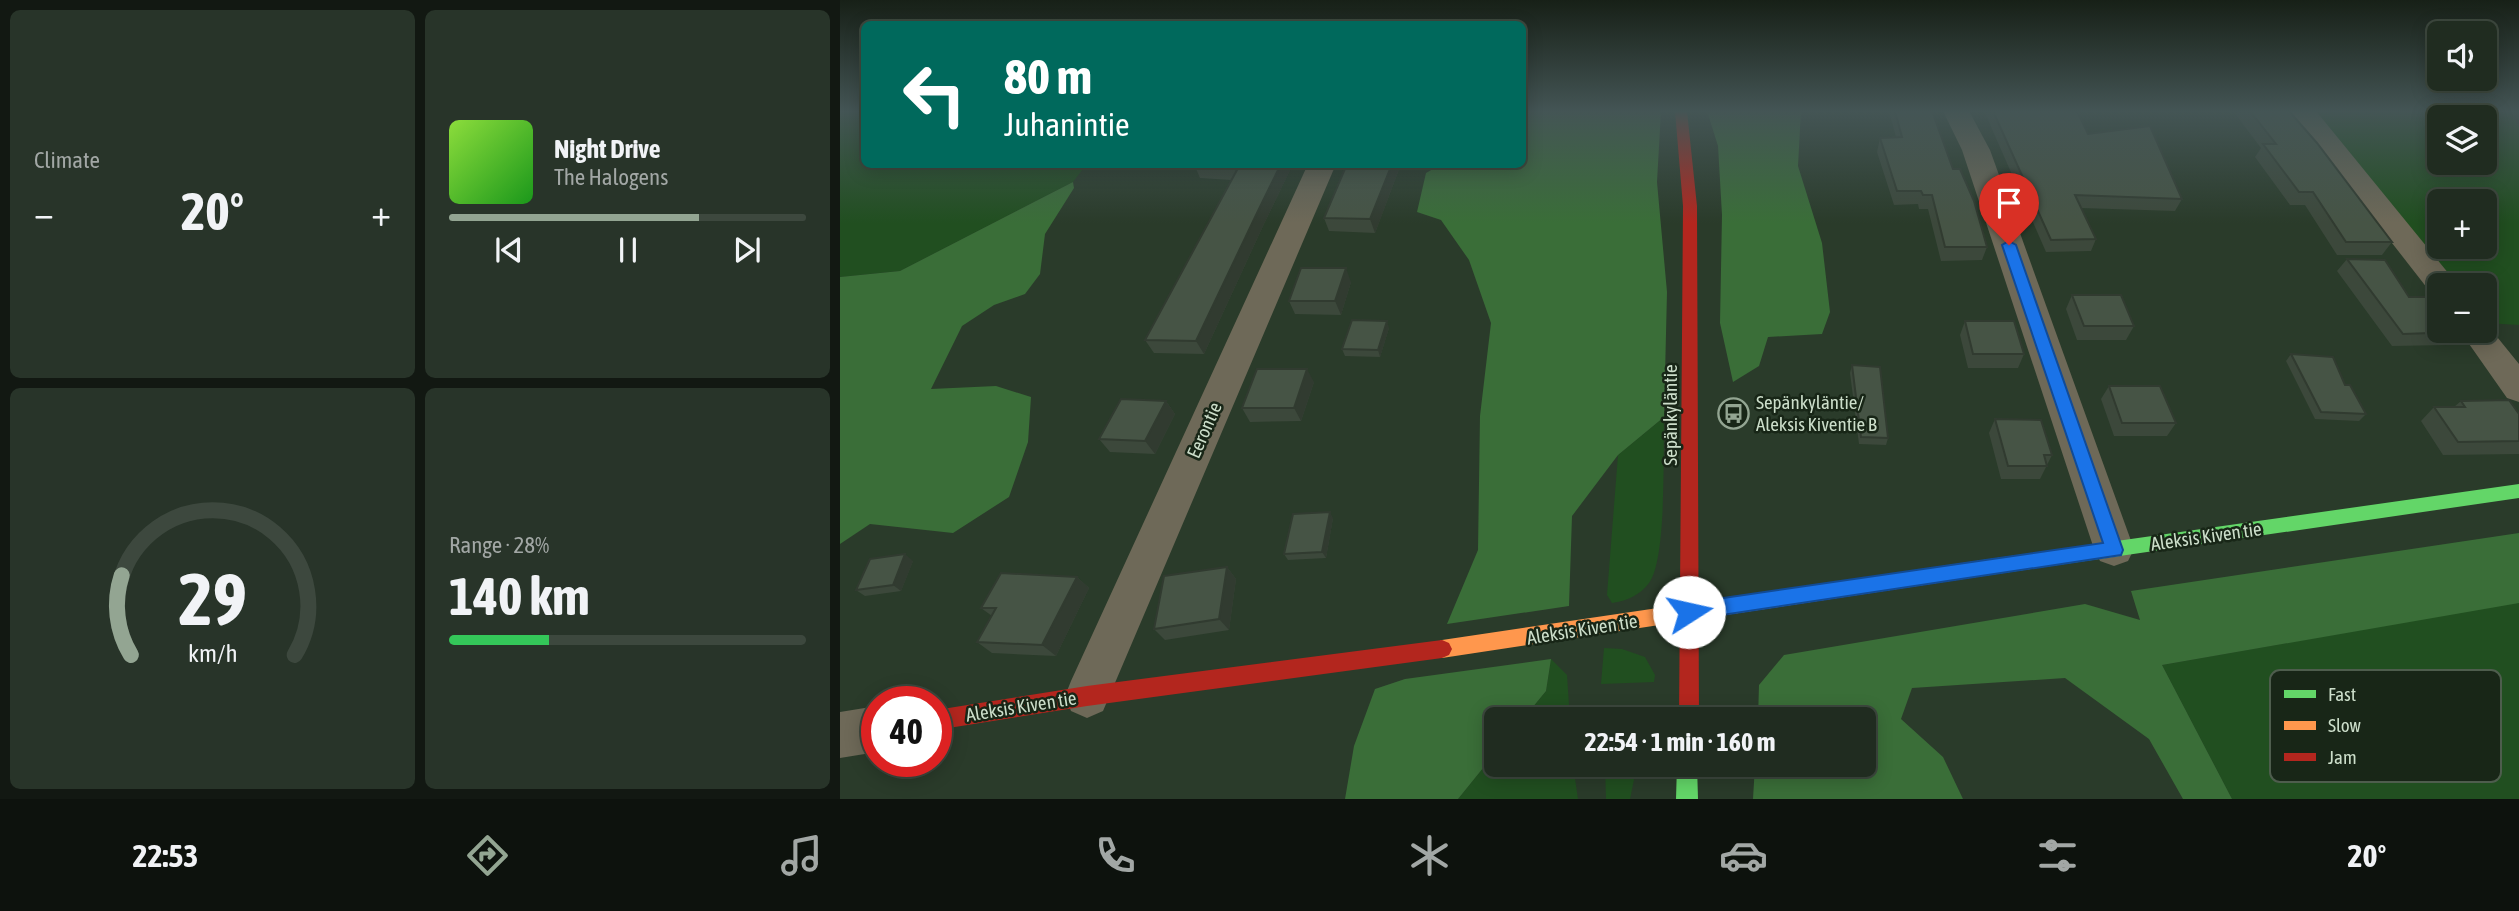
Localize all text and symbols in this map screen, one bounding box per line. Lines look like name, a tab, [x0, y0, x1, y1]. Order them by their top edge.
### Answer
map controls	[2427, 21, 2497, 343]
button: sound	[2427, 21, 2497, 91]
text: 80 m	[1004, 48, 1092, 104]
icon: left	[889, 49, 980, 140]
button: layers	[2427, 105, 2497, 175]
text: Juhanintie	[1004, 106, 1130, 143]
text: Night Drive	[554, 134, 661, 164]
text: Climate	[34, 147, 100, 173]
text: The Halogens	[554, 164, 668, 190]
pin	[1979, 173, 2039, 245]
text: 20°	[181, 181, 244, 241]
icon: arrive	[1990, 184, 2028, 222]
button: +	[2427, 189, 2497, 259]
text: −	[34, 191, 54, 234]
text: +	[371, 191, 391, 234]
icon: previous	[490, 231, 528, 269]
icon: pause	[609, 231, 647, 269]
icon: next	[728, 231, 766, 269]
button: −	[2427, 273, 2497, 343]
street label: Sepänkyläntie	[1659, 364, 1681, 466]
place label: Sepänkyläntie/ Aleksis Kiventie B	[1756, 391, 1877, 435]
bus stop icon: Sepänkyläntie/ Aleksis Kiventie B	[1716, 396, 1750, 430]
street label: Eerontie	[1182, 399, 1226, 461]
street label: Aleksis Kiven tie	[2149, 517, 2263, 555]
text: Range · 28%	[449, 532, 549, 558]
text: 29	[178, 557, 247, 640]
text: 140 km	[449, 566, 590, 626]
position arrow	[1652, 575, 1726, 649]
street label: Aleksis Kiven tie	[1525, 609, 1639, 649]
text: km/h	[188, 638, 237, 666]
legend	[2270, 670, 2501, 782]
text: Fast	[2328, 683, 2356, 705]
speed limit sign: 40	[861, 686, 952, 777]
street label: Aleksis Kiven tie	[964, 686, 1078, 726]
text: Slow	[2328, 714, 2362, 736]
text: 22:54 · 1 min · 160 m	[1585, 727, 1775, 757]
text: Jam	[2328, 746, 2357, 768]
icon: directions	[463, 831, 512, 880]
icon: music	[777, 831, 826, 880]
icon: phone	[1091, 831, 1140, 880]
icon: climate	[1405, 831, 1454, 880]
icon: car	[1719, 831, 1768, 880]
icon: filters	[2033, 831, 2082, 880]
text: 22:53	[133, 837, 198, 874]
text: 20°	[2347, 837, 2386, 874]

